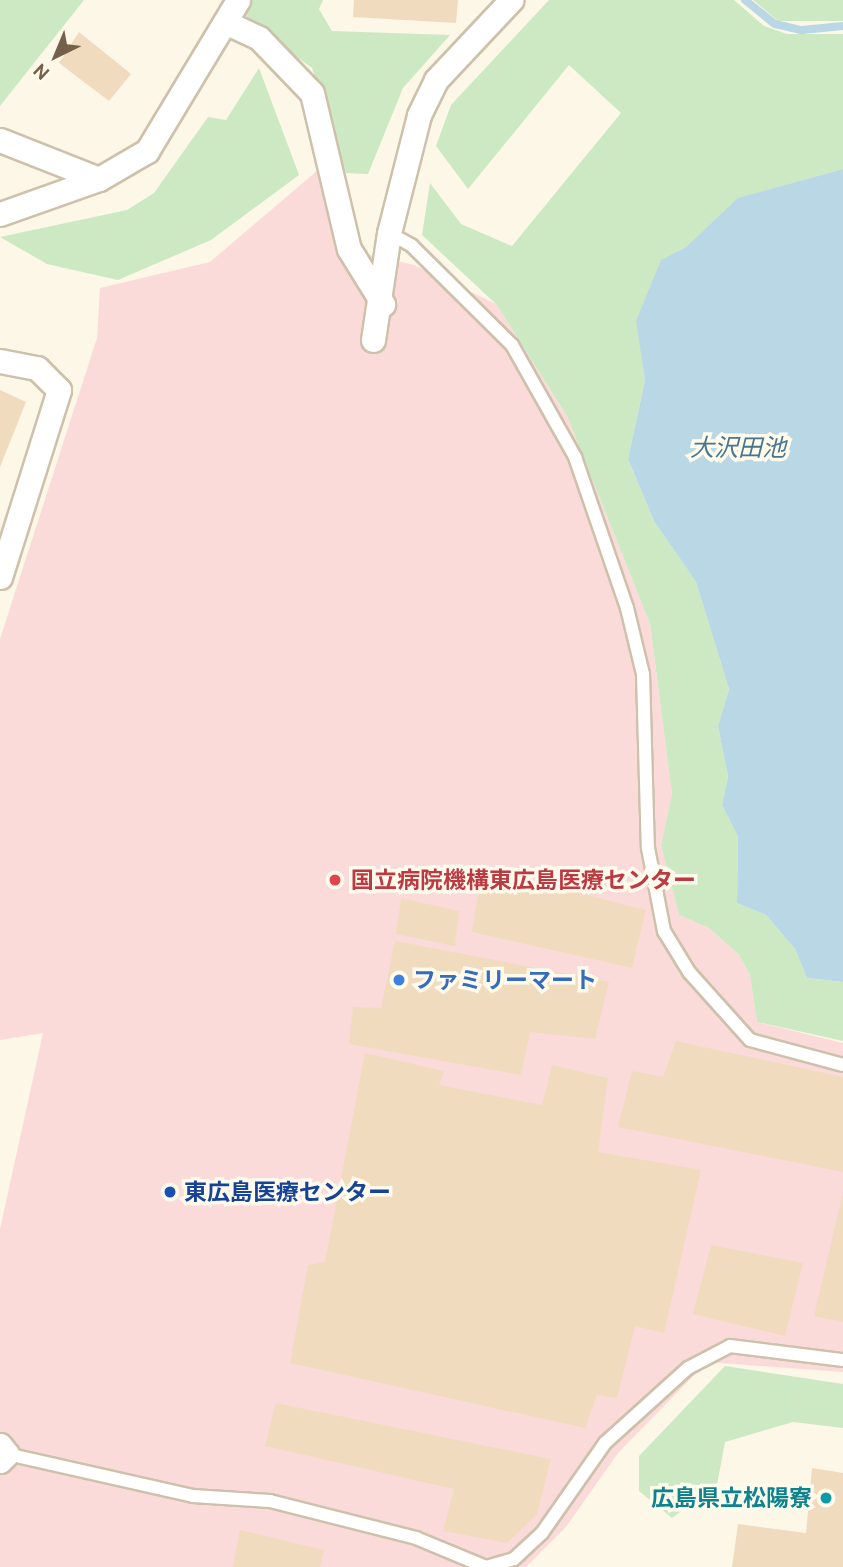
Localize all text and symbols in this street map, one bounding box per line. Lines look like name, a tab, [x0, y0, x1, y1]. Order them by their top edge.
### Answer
north arrow	[21, 21, 91, 91]
text: N	[29, 59, 54, 85]
water label: 大沢田池	[690, 434, 786, 462]
place label: 国立病院機構東広島医療センター	[351, 866, 696, 894]
marker: 国立病院機構東広島医療センター	[325, 870, 345, 890]
place label: ファミリーマート	[413, 966, 597, 994]
marker: ファミリーマート	[391, 972, 407, 988]
place label: 東広島医療センター	[184, 1178, 391, 1206]
marker: 東広島医療センター	[162, 1184, 178, 1200]
place label: 広島県立松陽寮	[651, 1484, 812, 1512]
marker: 広島県立松陽寮	[818, 1490, 834, 1506]

